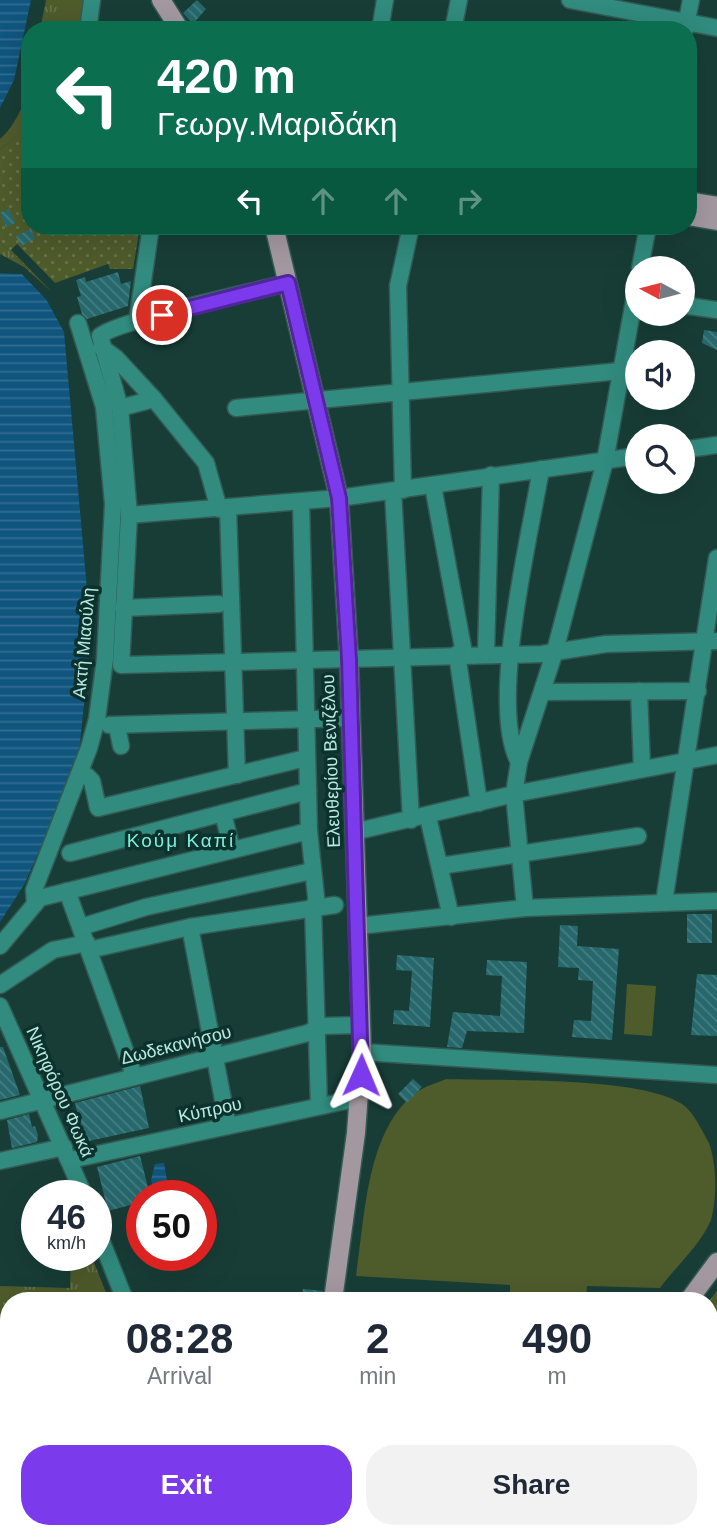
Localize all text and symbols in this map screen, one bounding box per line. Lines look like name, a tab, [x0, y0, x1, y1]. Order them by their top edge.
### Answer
icon: left	[42, 49, 133, 140]
text: 420 m	[157, 49, 296, 103]
text: Γεωργ.Μαριδάκη	[157, 106, 398, 142]
icon: left	[231, 182, 269, 220]
icon: ahead	[304, 182, 342, 220]
icon: ahead	[377, 182, 415, 220]
icon: right	[450, 182, 488, 220]
north arrow	[625, 256, 695, 326]
map controls	[625, 256, 695, 494]
pin	[132, 285, 192, 345]
icon: arrive	[143, 296, 181, 334]
button: sound	[625, 340, 695, 410]
button: search	[625, 424, 695, 494]
street label: Ακτή Μιαούλη	[69, 587, 99, 699]
street label: Ελευθερίου Βενιζέλου	[318, 674, 344, 848]
district label: Κούμ Καπί	[127, 830, 235, 851]
street label: Δωδεκανήσου	[119, 1022, 233, 1068]
street label: Νικηφόρου Φωκά	[22, 1024, 98, 1160]
position arrow	[324, 1038, 398, 1112]
street label: Κύπρου	[176, 1094, 244, 1126]
speed limit sign: 50	[126, 1180, 217, 1271]
text: 46	[47, 1197, 86, 1236]
text: km/h	[47, 1233, 86, 1253]
text: 08:28	[126, 1315, 233, 1362]
text: 2	[366, 1315, 389, 1362]
text: 490	[522, 1315, 592, 1362]
text: Arrival	[147, 1363, 212, 1389]
text: min	[359, 1363, 396, 1389]
text: m	[548, 1363, 567, 1389]
button: Exit	[21, 1445, 352, 1525]
button: Share	[366, 1445, 697, 1525]

